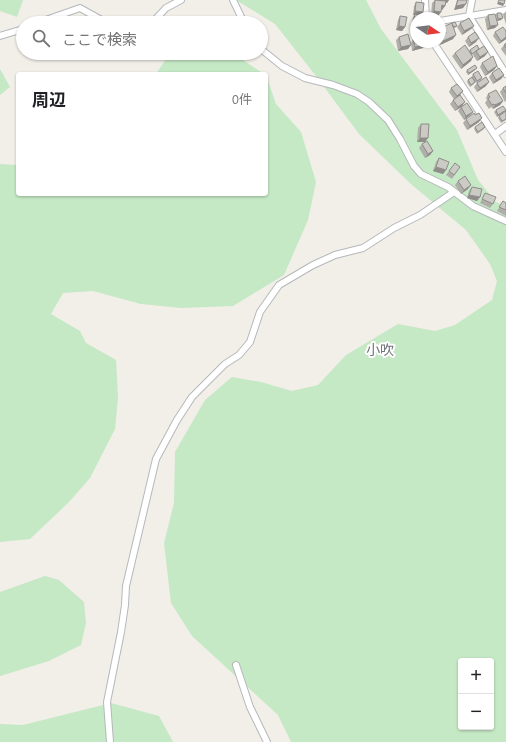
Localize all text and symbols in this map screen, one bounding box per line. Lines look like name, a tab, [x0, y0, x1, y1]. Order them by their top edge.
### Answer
north arrow	[410, 12, 446, 48]
search box	[16, 16, 268, 60]
icon: search	[30, 27, 52, 49]
text: ここで検索	[62, 31, 137, 48]
text: 周辺	[32, 90, 66, 109]
text: 0件	[232, 92, 252, 106]
district label: 小吹	[366, 342, 394, 358]
map controls	[458, 658, 494, 730]
button: +	[458, 658, 494, 694]
button: −	[458, 694, 494, 730]

